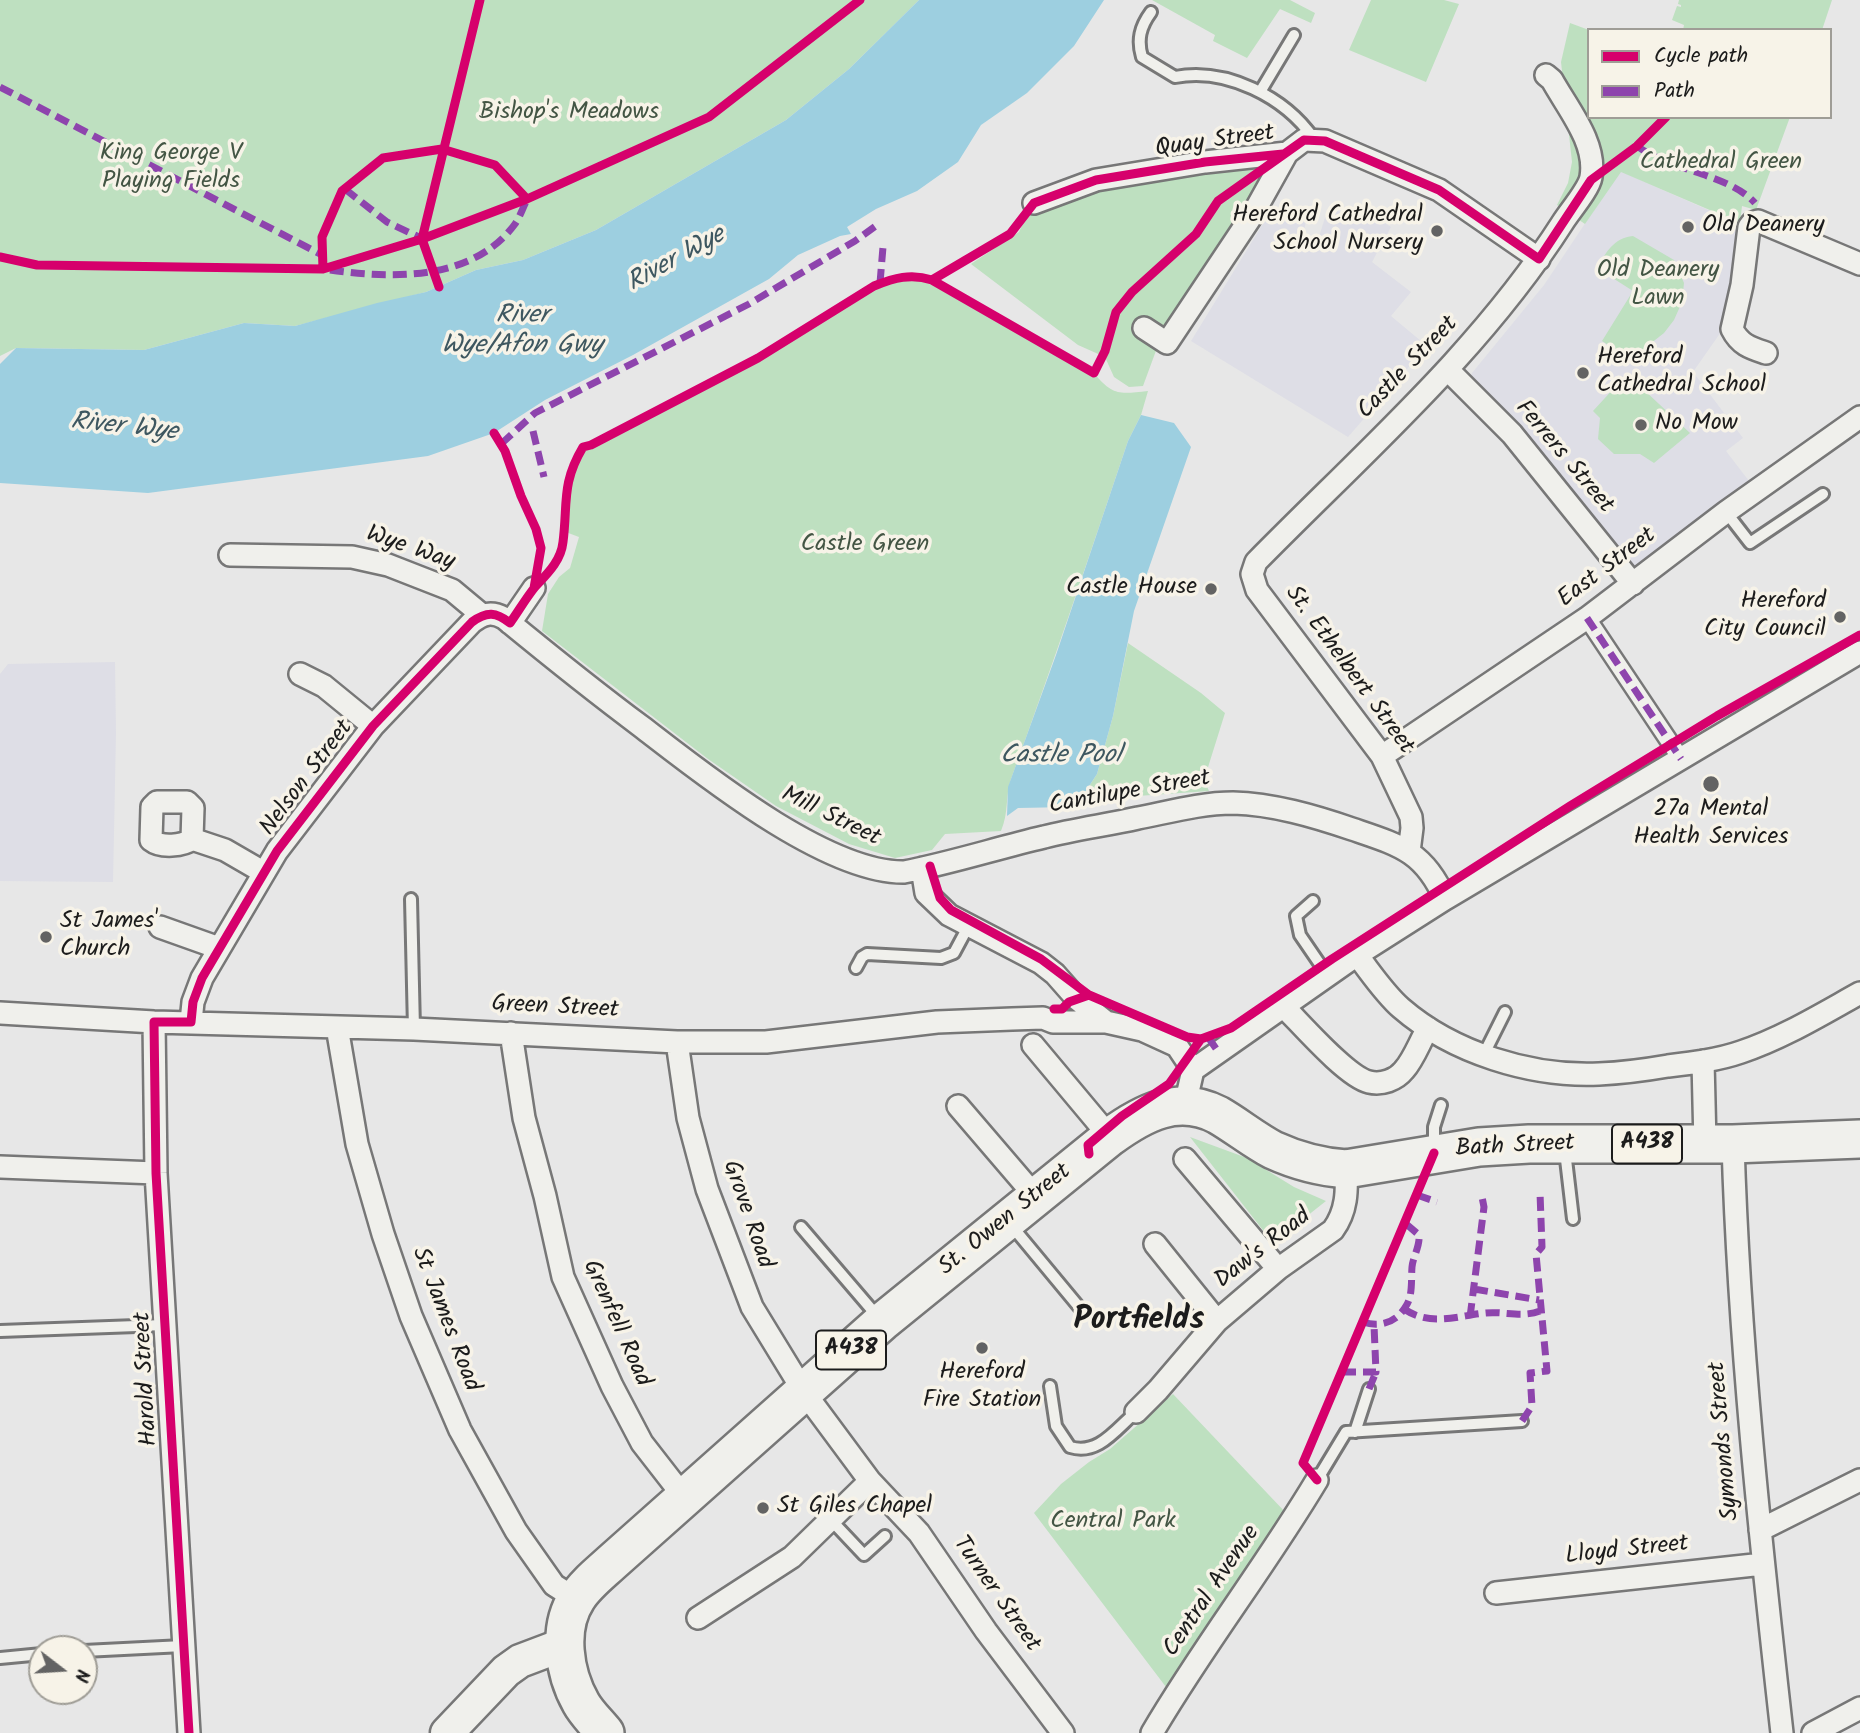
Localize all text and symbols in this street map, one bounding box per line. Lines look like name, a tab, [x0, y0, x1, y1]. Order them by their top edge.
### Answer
legend	[1587, 28, 1832, 119]
text: Cycle path	[1654, 40, 1748, 73]
text: Path	[1654, 75, 1695, 108]
park label: Bishop's Meadows	[479, 100, 659, 128]
street label: Quay Street	[1154, 120, 1276, 166]
park label: King George V Playing Fields	[100, 141, 242, 197]
park label: Cathedral Green	[1640, 150, 1802, 178]
place label: Hereford Cathedral School Nursery	[1232, 203, 1423, 259]
place label: Old Deanery	[1702, 213, 1825, 241]
marker: Old Deanery	[1680, 219, 1696, 235]
water label: River Wye	[623, 221, 731, 301]
marker: Hereford Cathedral School Nursery	[1429, 223, 1445, 239]
park label: Old Deanery Lawn	[1597, 258, 1719, 314]
water label: River Wye/Afon Gwy	[442, 302, 602, 364]
street label: Castle Street	[1353, 311, 1465, 427]
place label: Hereford Cathedral School	[1597, 345, 1766, 401]
marker: Hereford Cathedral School	[1575, 365, 1591, 381]
street label: Ferrers Street	[1507, 396, 1619, 520]
water label: River Wye	[69, 408, 179, 450]
place label: No Mow	[1655, 411, 1738, 439]
marker: No Mow	[1633, 417, 1649, 433]
street label: Wye Way	[362, 521, 458, 579]
street label: East Street	[1553, 523, 1663, 615]
park label: Castle Green	[801, 532, 929, 560]
place label: Castle House	[1066, 575, 1197, 603]
marker: Castle House	[1203, 581, 1219, 597]
street label: St. Ethelbert Street	[1277, 581, 1419, 761]
place label: Hereford City Council	[1704, 589, 1826, 645]
marker: Hereford City Council	[1832, 609, 1848, 625]
street label: Nelson Street	[255, 716, 361, 842]
water label: Castle Pool	[1000, 742, 1122, 774]
street label: Cantilupe Street	[1047, 766, 1213, 822]
marker: 27a Mental Health Services	[1701, 774, 1721, 794]
street label: Mill Street	[776, 782, 884, 854]
place label: 27a Mental Health Services	[1634, 797, 1788, 853]
place label: St James' Church	[60, 909, 158, 965]
marker: St James' Church	[38, 929, 54, 945]
street label: Green Street	[491, 991, 619, 1027]
road number: A438	[1612, 1124, 1682, 1163]
street label: Bath Street	[1455, 1131, 1575, 1165]
street label: Grove Road	[714, 1157, 778, 1273]
street label: St. Owen Street	[934, 1159, 1078, 1283]
street label: Daw's Road	[1210, 1203, 1318, 1297]
street label: St James Road	[403, 1244, 485, 1396]
street label: Grenfell Road	[574, 1256, 656, 1392]
district label: Portfields	[1073, 1304, 1205, 1342]
street label: Harold Street	[130, 1311, 166, 1447]
road number: A438	[816, 1330, 886, 1370]
marker: Hereford Fire Station	[974, 1340, 990, 1356]
place label: Hereford Fire Station	[923, 1360, 1041, 1416]
street label: Symonds Street	[1705, 1360, 1747, 1522]
place label: St Giles Chapel	[777, 1494, 932, 1522]
marker: St Giles Chapel	[755, 1500, 771, 1516]
park label: Central Park	[1050, 1509, 1176, 1537]
street label: Central Avenue	[1158, 1521, 1268, 1663]
street label: Lloyd Street	[1564, 1531, 1690, 1573]
street label: Turner Street	[945, 1532, 1045, 1658]
north arrow	[28, 1635, 98, 1705]
text: N	[65, 1665, 97, 1686]

